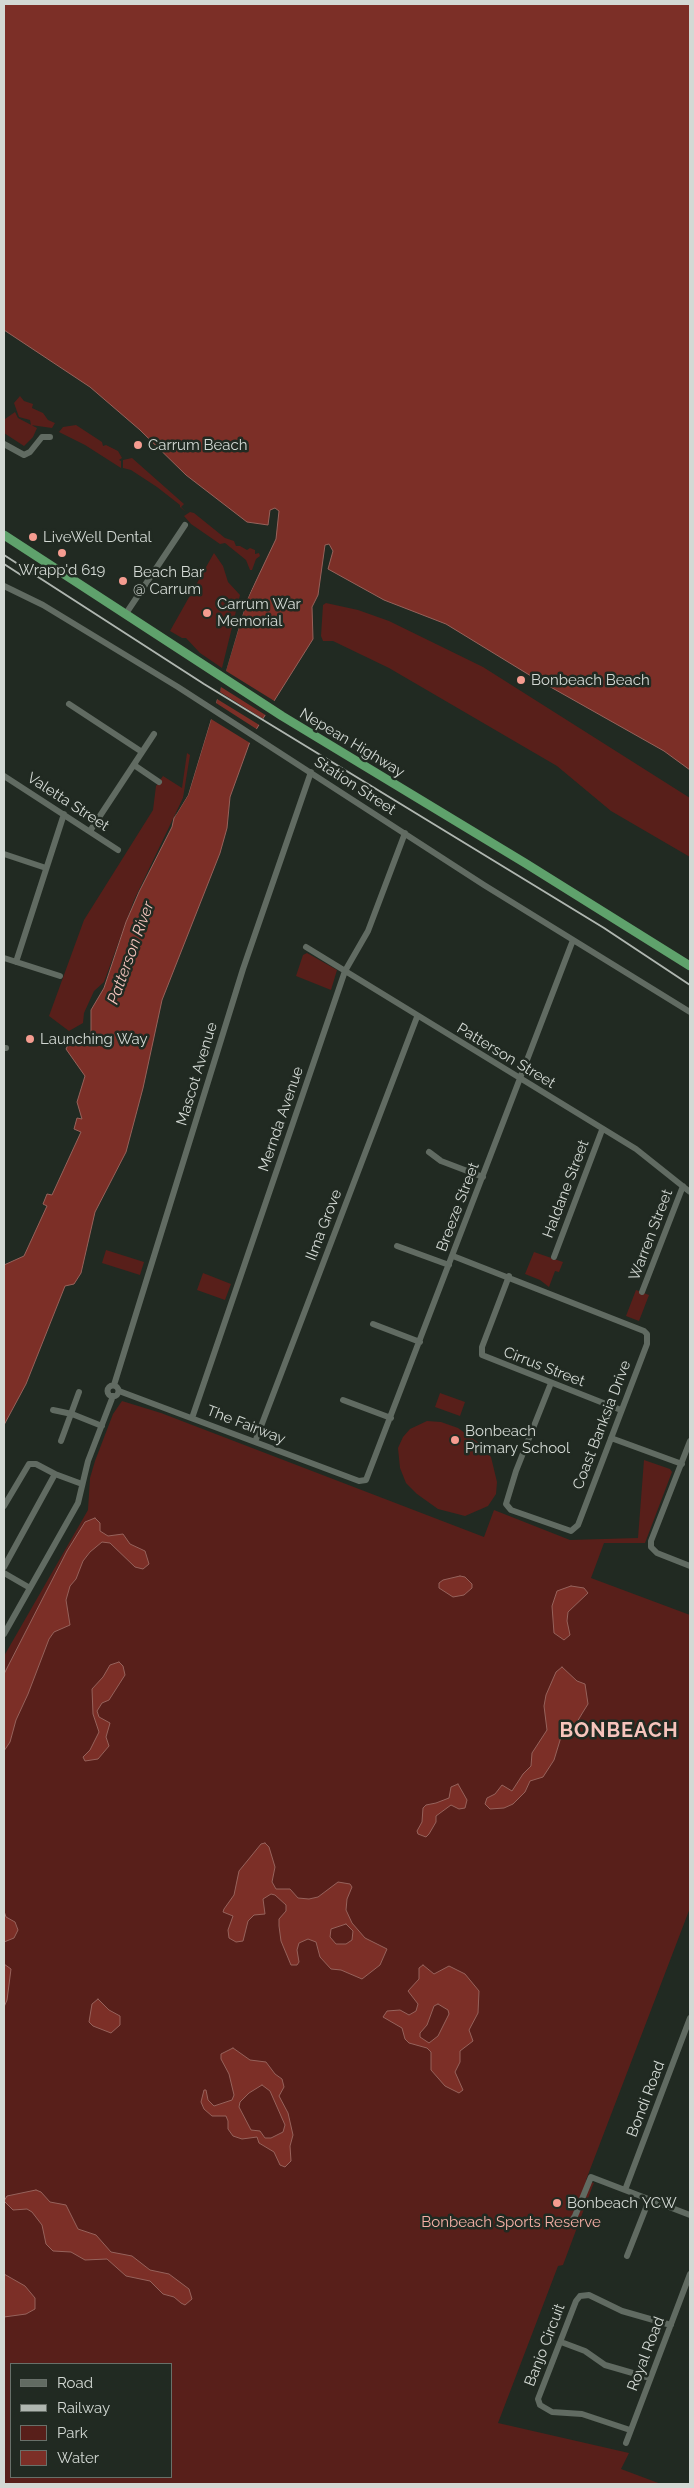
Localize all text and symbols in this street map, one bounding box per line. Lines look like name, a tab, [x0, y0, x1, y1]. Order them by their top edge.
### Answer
place label: Carrum Beach	[148, 436, 247, 454]
marker: Carrum Beach	[132, 439, 144, 451]
place label: LiveWell Dental	[43, 528, 152, 546]
marker: LiveWell Dental	[27, 531, 39, 543]
marker: Wrapp'd 619	[56, 547, 68, 559]
place label: Wrapp'd 619	[19, 561, 105, 579]
place label: Beach Bar @ Carrum	[133, 563, 204, 598]
marker: Beach Bar @ Carrum	[117, 575, 129, 587]
place label: Carrum War Memorial	[217, 595, 301, 630]
marker: Carrum War Memorial	[201, 607, 213, 619]
place label: Bonbeach Beach	[531, 671, 650, 689]
marker: Bonbeach Beach	[515, 674, 527, 686]
street label: Nepean Highway	[296, 705, 408, 781]
street label: Station Street	[311, 753, 399, 819]
street label: Valetta Street	[24, 769, 112, 835]
water label: Patterson River	[104, 899, 158, 1007]
street label: Mascot Avenue	[173, 1020, 221, 1128]
street label: Patterson Street	[454, 1020, 558, 1092]
place label: Launching Way	[40, 1030, 148, 1048]
marker: Launching Way	[24, 1033, 36, 1045]
street label: Mernda Avenue	[255, 1064, 307, 1174]
street label: Haldane Street	[539, 1137, 593, 1241]
street label: Breeze Street	[433, 1160, 483, 1254]
street label: Ilma Grove	[302, 1187, 346, 1263]
street label: Warren Street	[625, 1187, 677, 1283]
street label: Cirrus Street	[501, 1343, 587, 1391]
street label: Coast Banksia Drive	[569, 1358, 635, 1492]
street label: The Fairway	[204, 1402, 288, 1448]
place label: Bonbeach Primary School	[465, 1422, 570, 1457]
marker: Bonbeach Primary School	[449, 1434, 461, 1446]
district label: BONBEACH	[558, 1719, 680, 1743]
street label: Bondi Road	[623, 2058, 669, 2140]
place label: Bonbeach YCW	[567, 2194, 677, 2212]
marker: Bonbeach YCW	[551, 2197, 563, 2209]
park label: Bonbeach Sports Reserve	[421, 2213, 601, 2231]
street label: Banjo Circuit	[521, 2301, 569, 2389]
street label: Royal Road	[624, 2314, 668, 2394]
legend	[10, 2363, 172, 2478]
text: Road	[57, 2374, 93, 2392]
text: Railway	[57, 2399, 110, 2417]
text: Park	[57, 2424, 88, 2442]
text: Water	[57, 2449, 99, 2467]

